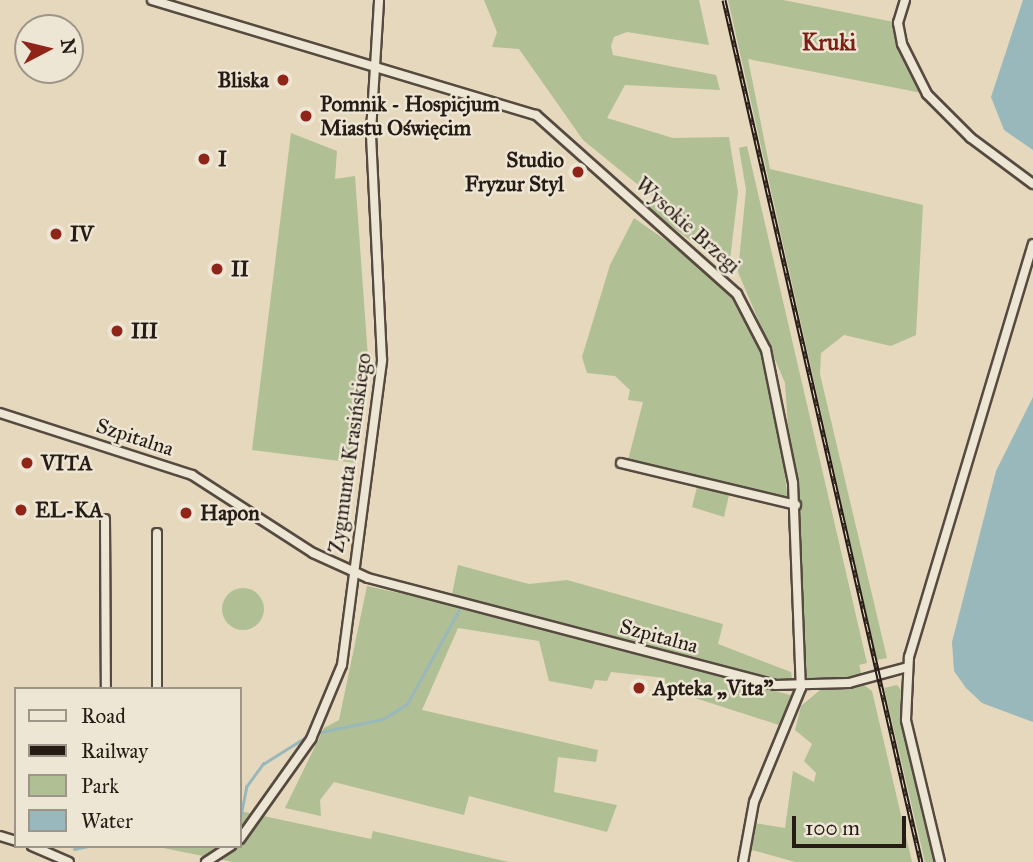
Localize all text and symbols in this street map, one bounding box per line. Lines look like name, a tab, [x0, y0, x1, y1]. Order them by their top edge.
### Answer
north arrow	[14, 14, 84, 84]
district label: Kruki	[802, 28, 856, 56]
text: N	[56, 37, 81, 56]
place label: Bliska	[217, 67, 269, 93]
marker: Bliska	[275, 72, 291, 88]
place label: Pomnik - Hospicjum Miastu Oświęcim	[320, 91, 500, 141]
marker: Pomnik - Hospicjum Miastu Oświęcim	[298, 108, 314, 124]
place label: I	[218, 146, 227, 172]
place label: Studio Fryzur Styl	[465, 147, 564, 197]
marker: I	[196, 151, 212, 167]
marker: Studio Fryzur Styl	[570, 164, 586, 180]
street label: Wysokie Brzegi	[630, 171, 746, 279]
place label: IV	[70, 221, 94, 247]
marker: IV	[48, 226, 64, 242]
place label: II	[231, 256, 249, 282]
marker: II	[209, 261, 225, 277]
place label: III	[131, 318, 158, 344]
marker: III	[109, 323, 125, 339]
street label: Zygmunta Krasińskiego	[323, 351, 377, 555]
street label: Szpitalna	[93, 413, 177, 461]
place label: VITA	[41, 450, 93, 476]
marker: VITA	[19, 455, 35, 471]
place label: EL-KA	[35, 497, 103, 523]
place label: Hapon	[200, 500, 260, 526]
marker: EL-KA	[13, 502, 29, 518]
marker: Hapon	[178, 505, 194, 521]
street label: Szpitalna	[617, 613, 701, 659]
place label: Apteka „Vita”	[653, 675, 773, 701]
marker: Apteka „Vita”	[631, 680, 647, 696]
legend	[14, 687, 242, 848]
text: Road	[81, 703, 126, 729]
text: Railway	[81, 738, 148, 764]
text: Park	[81, 773, 119, 799]
scale bar	[795, 802, 909, 846]
text: Water	[81, 808, 133, 834]
text: 100 m	[805, 815, 860, 841]

